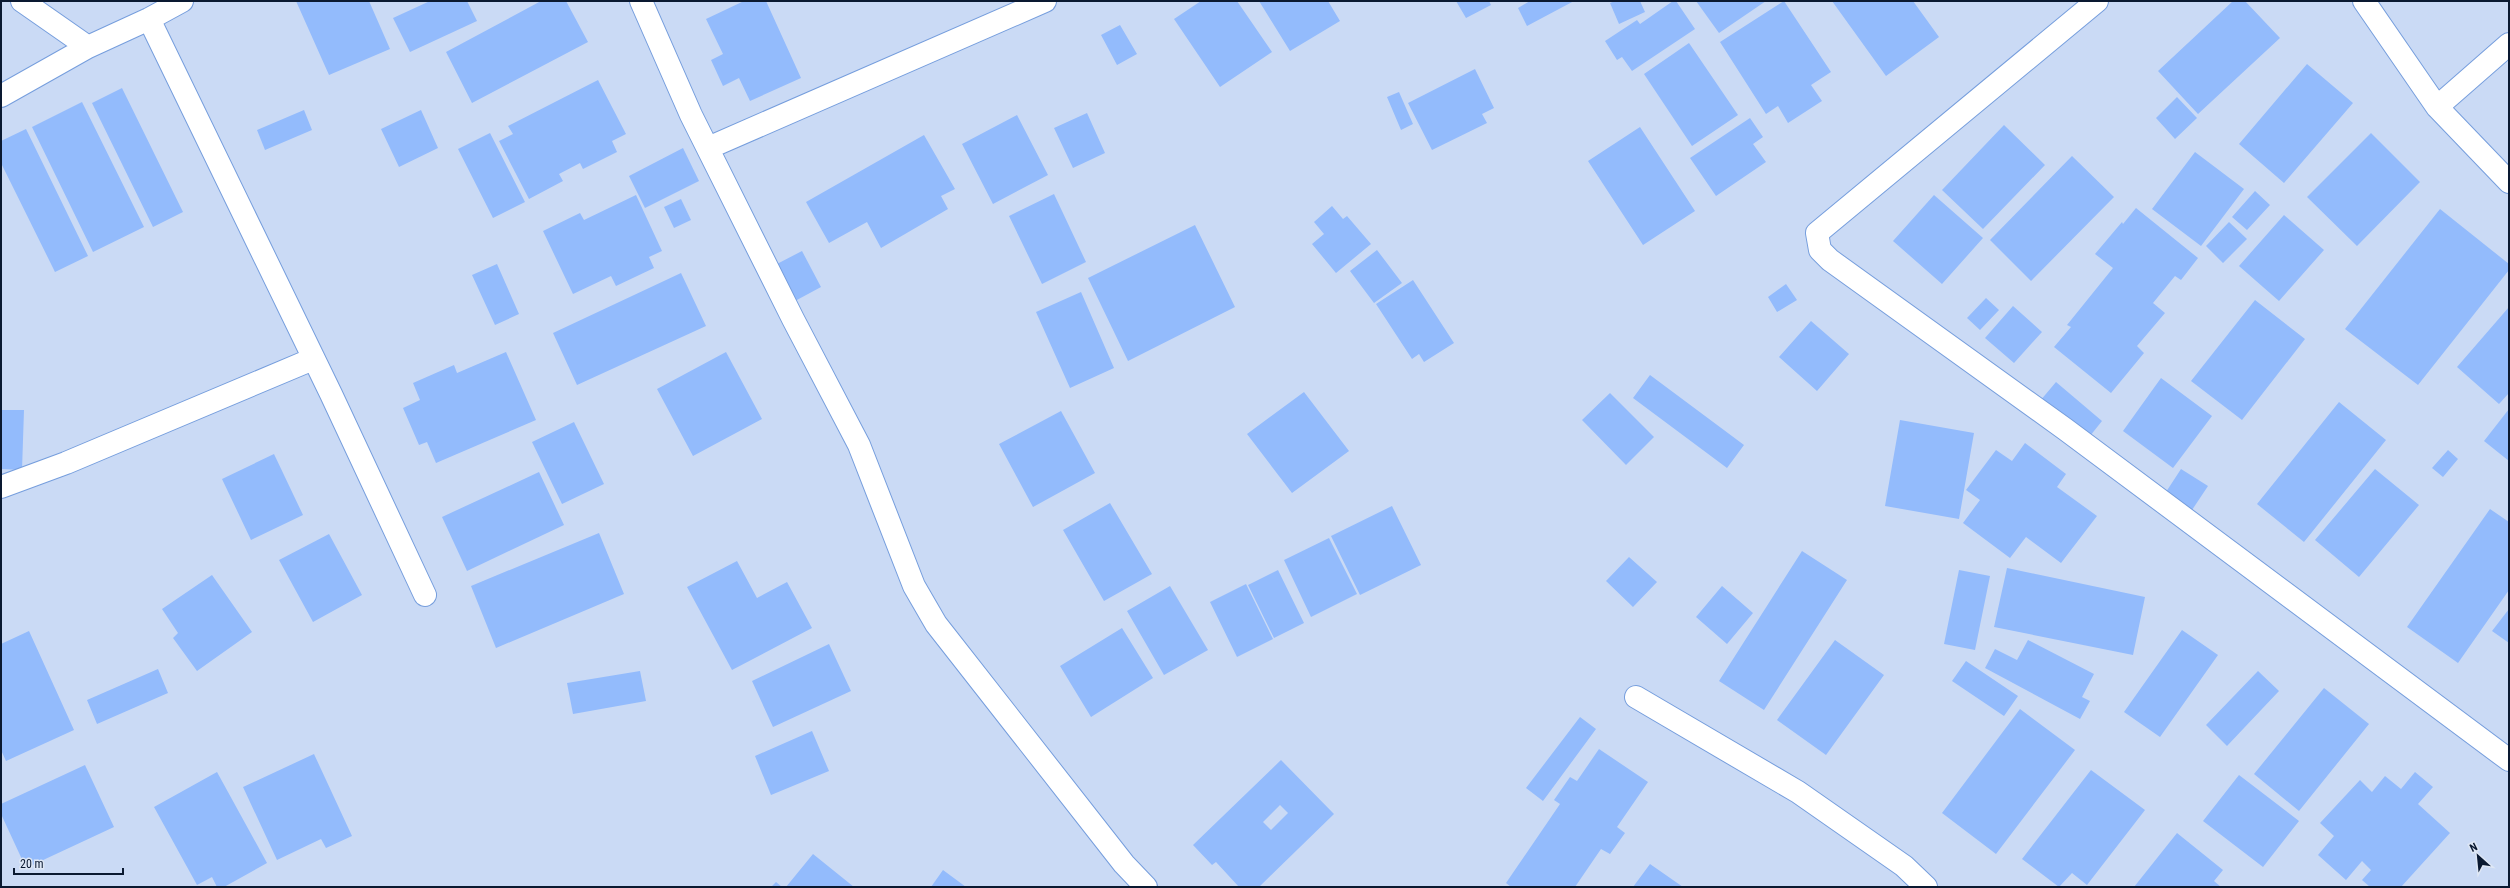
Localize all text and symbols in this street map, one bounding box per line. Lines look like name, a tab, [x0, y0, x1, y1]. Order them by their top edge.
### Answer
north arrow	[2458, 836, 2498, 876]
text: N	[2468, 840, 2480, 855]
scale bar	[14, 850, 123, 876]
text: 20 m	[20, 857, 44, 871]

